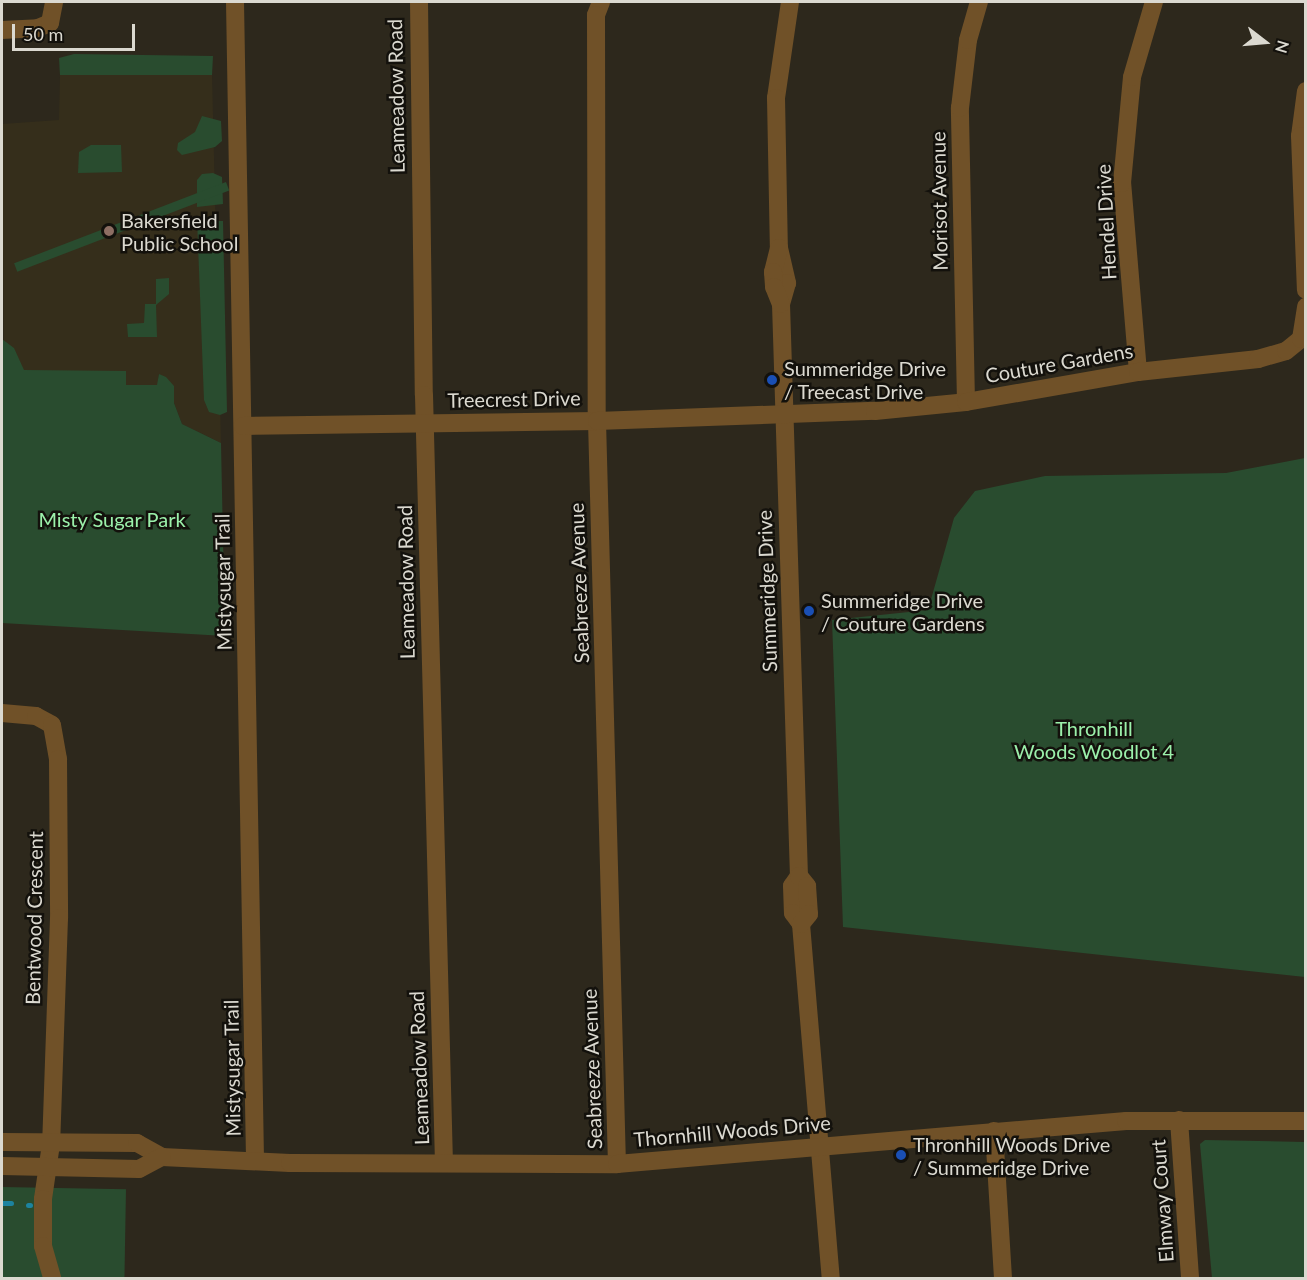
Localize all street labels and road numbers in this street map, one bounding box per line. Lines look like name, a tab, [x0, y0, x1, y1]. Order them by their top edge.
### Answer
street label: Leameadow Road	[383, 19, 409, 173]
street label: Morisot Avenue	[926, 131, 952, 271]
street label: Hendel Drive	[1091, 163, 1121, 281]
street label: Couture Gardens	[983, 338, 1135, 388]
street label: Treecrest Drive	[447, 386, 581, 412]
street label: Seabreeze Avenue	[564, 502, 594, 664]
street label: Leameadow Road	[393, 505, 419, 659]
street label: Summeridge Drive	[752, 510, 782, 672]
street label: Mistysugar Trail	[210, 513, 236, 651]
street label: Bentwood Crescent	[20, 831, 48, 1005]
street label: Seabreeze Avenue	[577, 988, 607, 1150]
street label: Leameadow Road	[404, 990, 434, 1146]
street label: Mistysugar Trail	[219, 999, 245, 1137]
street label: Thornhill Woods Drive	[632, 1110, 832, 1152]
street label: Elmway Court	[1146, 1139, 1178, 1263]

